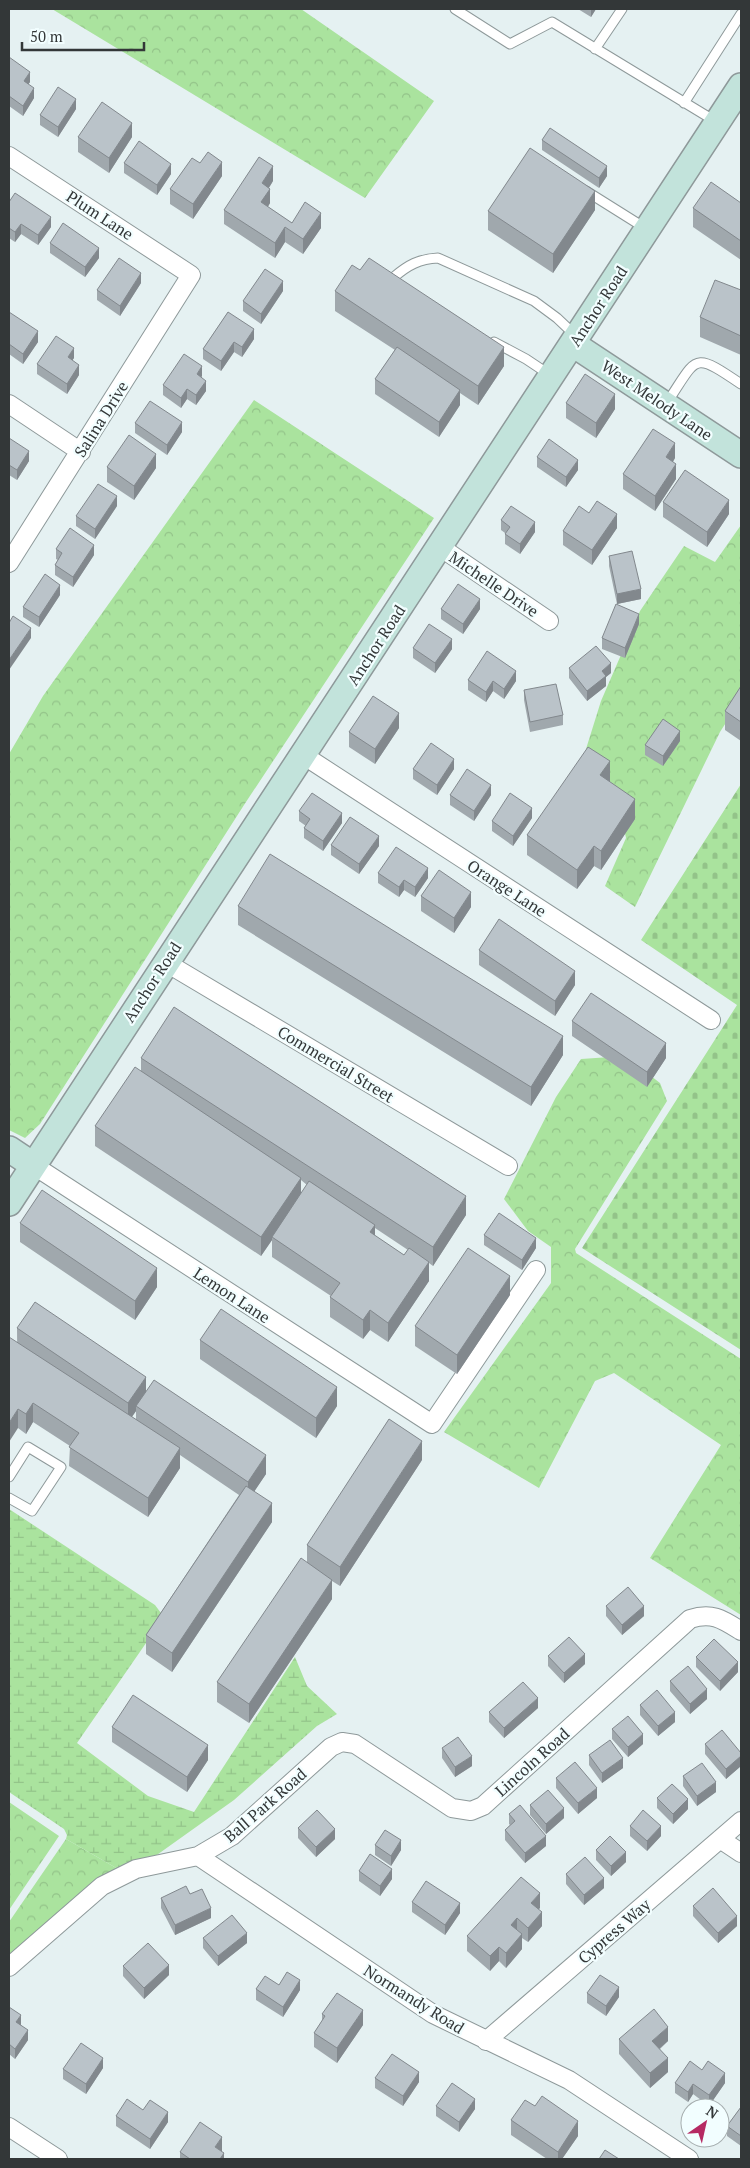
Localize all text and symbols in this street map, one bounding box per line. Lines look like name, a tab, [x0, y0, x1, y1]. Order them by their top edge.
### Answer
scale bar	[22, 20, 145, 52]
text: 50 m	[30, 26, 63, 46]
street label: Plum Lane	[62, 185, 138, 245]
street label: Anchor Road	[564, 261, 632, 351]
street label: West Melody Lane	[597, 355, 717, 445]
street label: Salina Drive	[69, 377, 133, 461]
street label: Michelle Drive	[445, 546, 543, 622]
street label: Anchor Road	[342, 600, 410, 690]
street label: Orange Lane	[463, 854, 551, 922]
street label: Anchor Road	[118, 937, 186, 1027]
street label: Commercial Street	[274, 1020, 398, 1108]
street label: Lemon Lane	[189, 1262, 275, 1328]
street label: Lincoln Road	[490, 1723, 574, 1801]
street label: Ball Park Road	[219, 1763, 311, 1847]
street label: Cypress Way	[573, 1893, 655, 1968]
street label: Normandy Road	[360, 1959, 469, 2039]
north arrow	[680, 2098, 730, 2148]
text: N	[703, 2101, 723, 2123]

